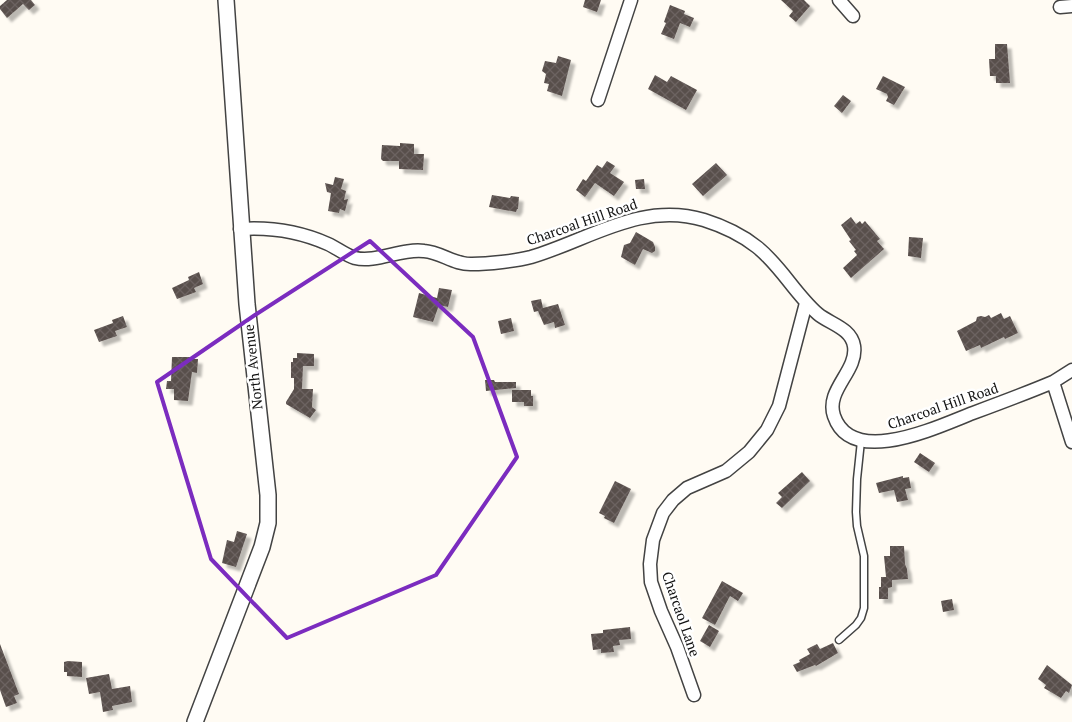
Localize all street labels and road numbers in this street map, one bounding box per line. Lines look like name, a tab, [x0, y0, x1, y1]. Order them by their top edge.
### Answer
street label: Charcoal Hill Road	[524, 194, 640, 249]
street label: North Avenue	[239, 323, 266, 411]
street label: Charcoal Hill Road	[885, 378, 1001, 433]
street label: Charcaol Lane	[658, 569, 705, 659]

